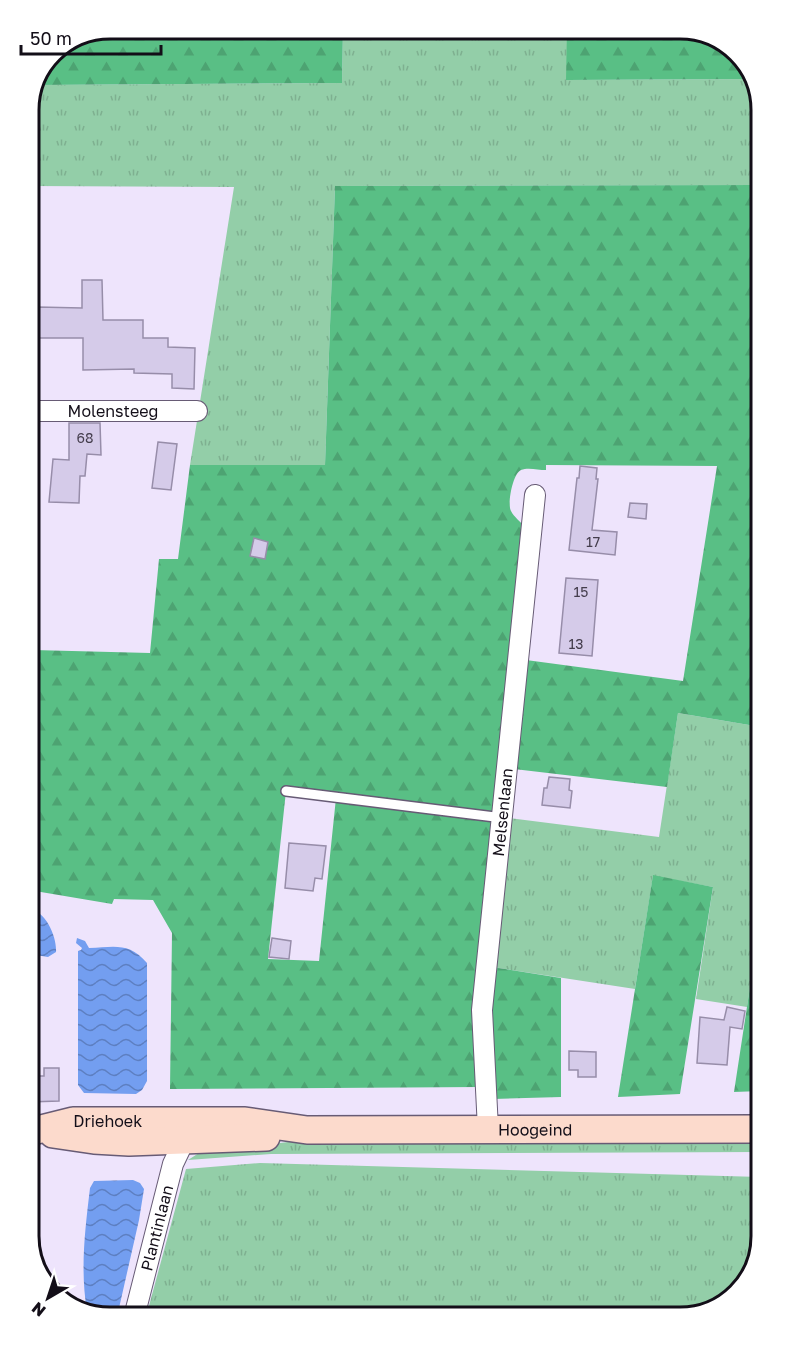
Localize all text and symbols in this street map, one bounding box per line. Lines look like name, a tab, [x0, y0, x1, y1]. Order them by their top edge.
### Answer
scale bar	[21, 18, 160, 56]
text: 50 m	[30, 27, 72, 49]
street label: Molensteeg	[68, 401, 158, 421]
house number: 68	[76, 429, 94, 446]
house number: 17	[586, 533, 600, 550]
house number: 15	[574, 583, 588, 600]
house number: 13	[569, 635, 583, 652]
street label: Melsenlaan	[488, 767, 517, 857]
street label: Driehoek	[73, 1111, 142, 1131]
street label: Hoogeind	[498, 1119, 572, 1140]
street label: Plantinlaan	[136, 1183, 177, 1273]
north arrow	[18, 1268, 78, 1328]
text: N	[28, 1298, 50, 1321]

